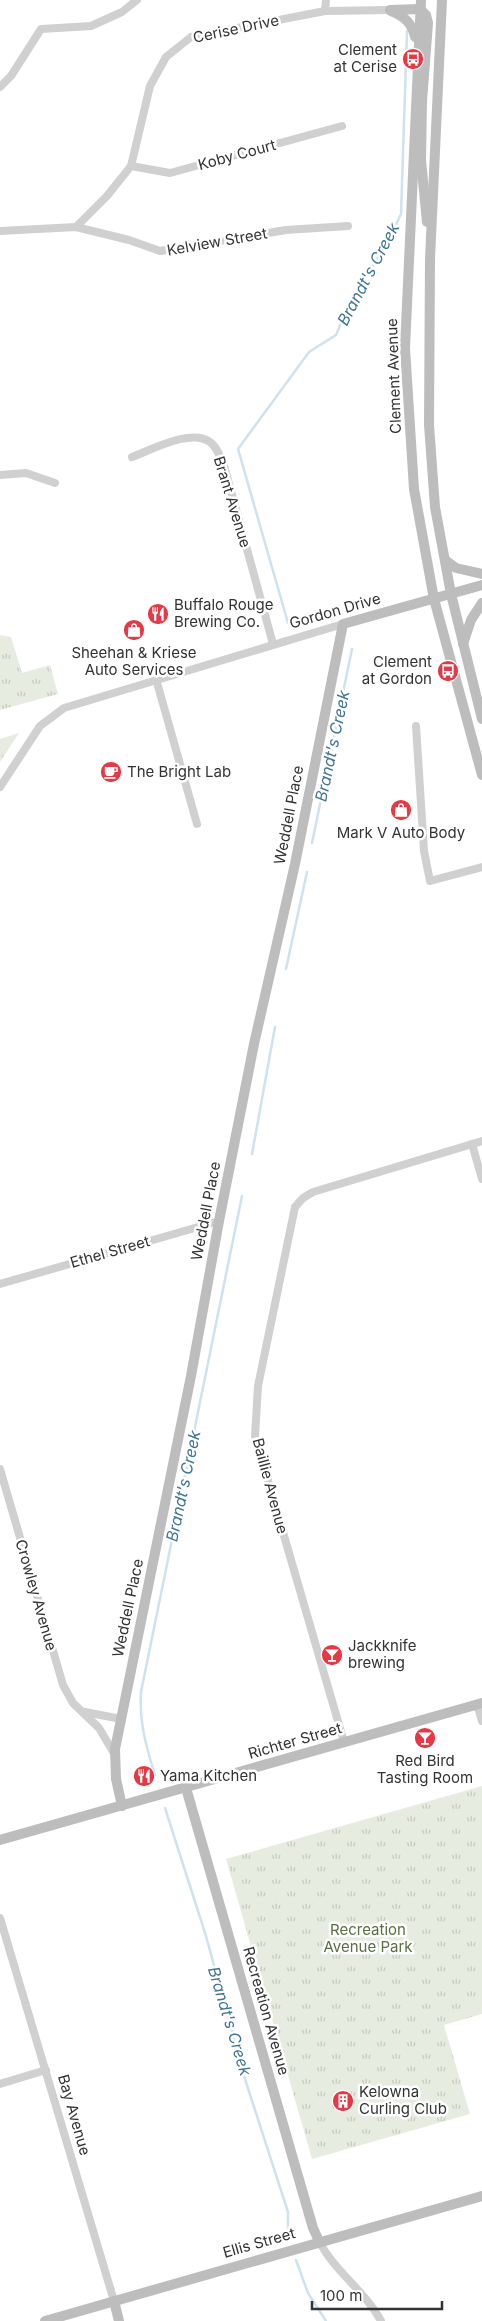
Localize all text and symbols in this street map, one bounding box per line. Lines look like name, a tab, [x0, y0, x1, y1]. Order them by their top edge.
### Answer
street label: Cerise Drive	[191, 10, 281, 47]
place label: Clement at Cerise	[334, 40, 397, 76]
bus stop icon: Clement at Cerise	[401, 47, 425, 71]
street label: Koby Court	[196, 135, 278, 174]
water label: Brandt's Creek	[333, 219, 403, 329]
street label: Kelview Street	[165, 223, 269, 260]
street label: Clement Avenue	[382, 318, 405, 434]
street label: Brant Avenue	[210, 454, 255, 550]
street label: Gordon Drive	[287, 588, 383, 633]
place label: Buffalo Rouge Brewing Co.	[174, 595, 273, 631]
restaurant icon: Buffalo Rouge Brewing Co.	[146, 602, 170, 626]
shop icon: Sheehan & Kriese Auto Services	[122, 618, 146, 642]
place label: Sheehan & Kriese Auto Services	[71, 643, 197, 679]
place label: Clement at Gordon	[362, 652, 432, 688]
bus stop icon: Clement at Gordon	[436, 659, 460, 683]
water label: Brandt's Creek	[310, 688, 354, 803]
cafe icon: The Bright Lab	[99, 760, 123, 784]
place label: The Bright Lab	[127, 762, 231, 781]
street label: Weddell Place	[270, 764, 307, 866]
shop icon: Mark V Auto Body	[389, 798, 413, 822]
place label: Mark V Auto Body	[337, 823, 466, 842]
street label: Weddell Place	[187, 1160, 224, 1262]
street label: Ethel Street	[68, 1231, 152, 1272]
water label: Brandt's Creek	[161, 1428, 205, 1543]
street label: Baillie Avenue	[249, 1436, 292, 1536]
street label: Crowley Avenue	[12, 1537, 61, 1653]
street label: Weddell Place	[108, 1557, 147, 1659]
place label: Jackknife brewing	[348, 1636, 416, 1672]
bar icon: Jackknife brewing	[320, 1643, 344, 1667]
street label: Richter Street	[246, 1718, 344, 1763]
bar icon: Red Bird Tasting Room	[413, 1726, 437, 1750]
place label: Red Bird Tasting Room	[377, 1751, 473, 1787]
restaurant icon: Yama Kitchen	[132, 1764, 156, 1788]
place label: Yama Kitchen	[160, 1766, 257, 1785]
park label: Recreation Avenue Park	[323, 1920, 413, 1956]
street label: Recreation Avenue	[239, 1944, 294, 2077]
water label: Brandt's Creek	[204, 1964, 256, 2078]
street label: Bay Avenue	[54, 2072, 95, 2158]
place label: Kelowna Curling Club	[359, 2082, 447, 2118]
building icon: Kelowna Curling Club	[331, 2089, 355, 2113]
street label: Ellis Street	[220, 2223, 297, 2262]
scale bar	[312, 2278, 442, 2310]
text: 100 m	[320, 2286, 362, 2305]

